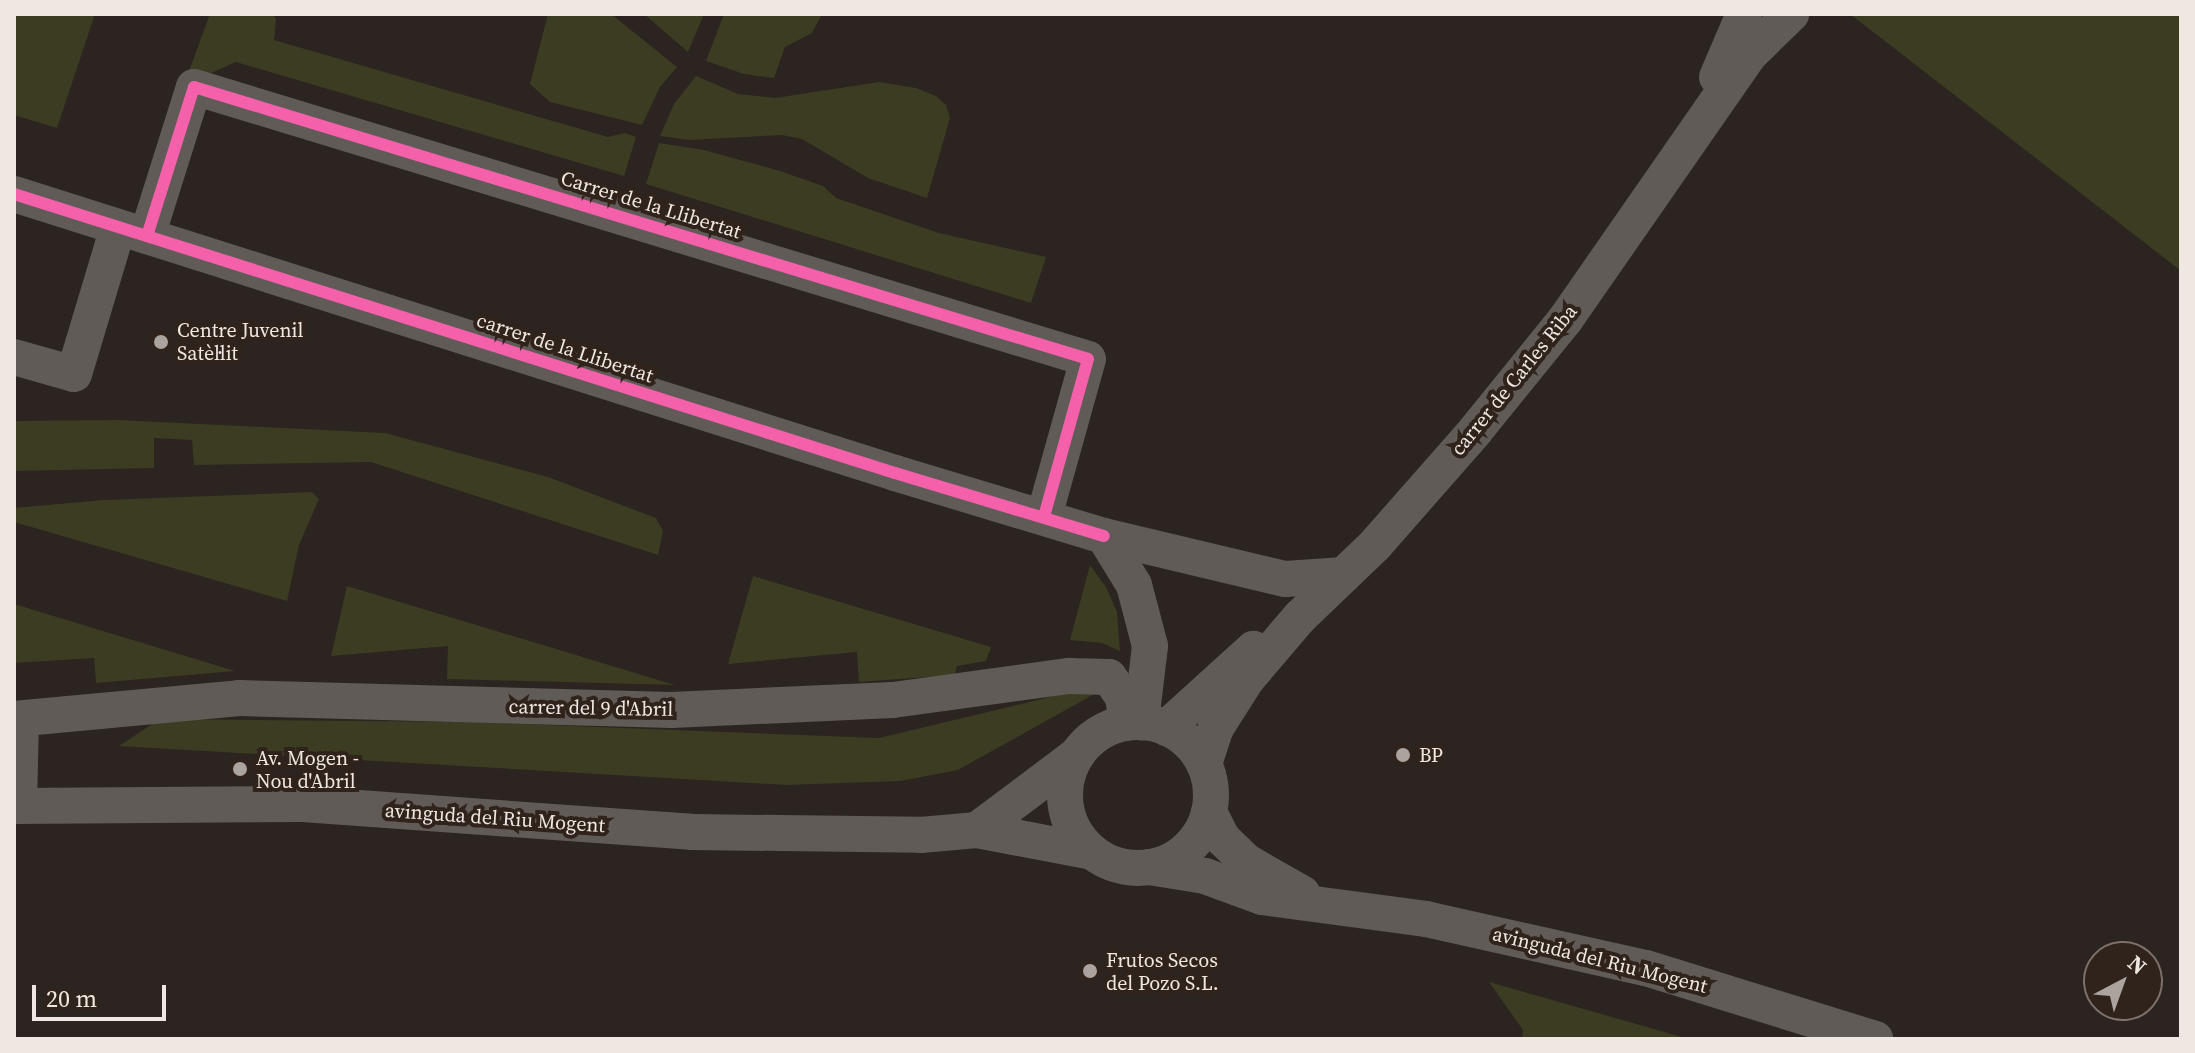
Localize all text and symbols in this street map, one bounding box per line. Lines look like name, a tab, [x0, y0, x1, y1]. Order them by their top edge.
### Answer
street label: Carrer de la Llibertat	[558, 166, 744, 244]
street label: carrer de Carles Riba	[1446, 300, 1582, 460]
street label: carrer de la Llibertat	[474, 308, 656, 388]
place label: Centre Juvenil Satèl·lit	[177, 318, 304, 365]
marker: Centre Juvenil Satèl·lit	[152, 333, 170, 351]
street label: carrer del 9 d'Abril	[509, 695, 673, 721]
place label: BP	[1419, 743, 1443, 767]
place label: Av. Mogen - Nou d'Abril	[256, 746, 359, 793]
marker: BP	[1394, 746, 1412, 764]
marker: Av. Mogen - Nou d'Abril	[231, 760, 249, 778]
street label: avinguda del Riu Mogent	[384, 798, 606, 838]
street label: avinguda del Riu Mogent	[1490, 922, 1710, 998]
north arrow	[2083, 941, 2163, 1021]
place label: Frutos Secos del Pozo S.L.	[1106, 948, 1219, 995]
text: N	[2122, 948, 2153, 981]
marker: Frutos Secos del Pozo S.L.	[1081, 962, 1099, 980]
scale bar	[36, 969, 170, 1019]
text: 20 m	[46, 982, 97, 1015]

